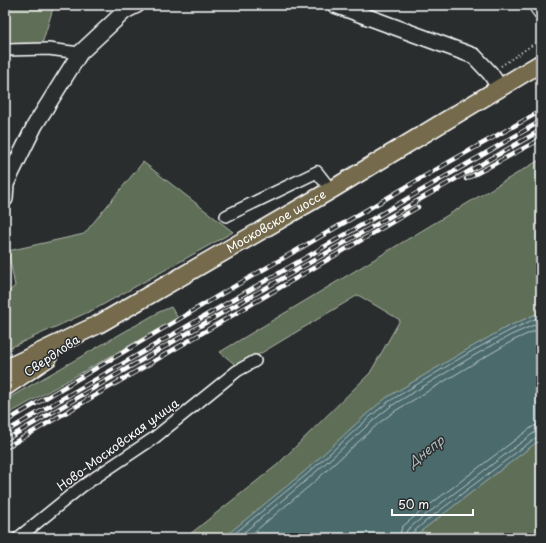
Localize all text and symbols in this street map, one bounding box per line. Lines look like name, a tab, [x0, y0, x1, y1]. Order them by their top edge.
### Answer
street label: Московское шоссе	[223, 185, 329, 257]
street label: Свердлова	[20, 330, 83, 380]
street label: Ново-Московская улица	[53, 393, 182, 495]
water label: Днепр	[403, 430, 449, 471]
scale bar	[392, 491, 473, 517]
text: 50 m	[398, 495, 429, 513]

